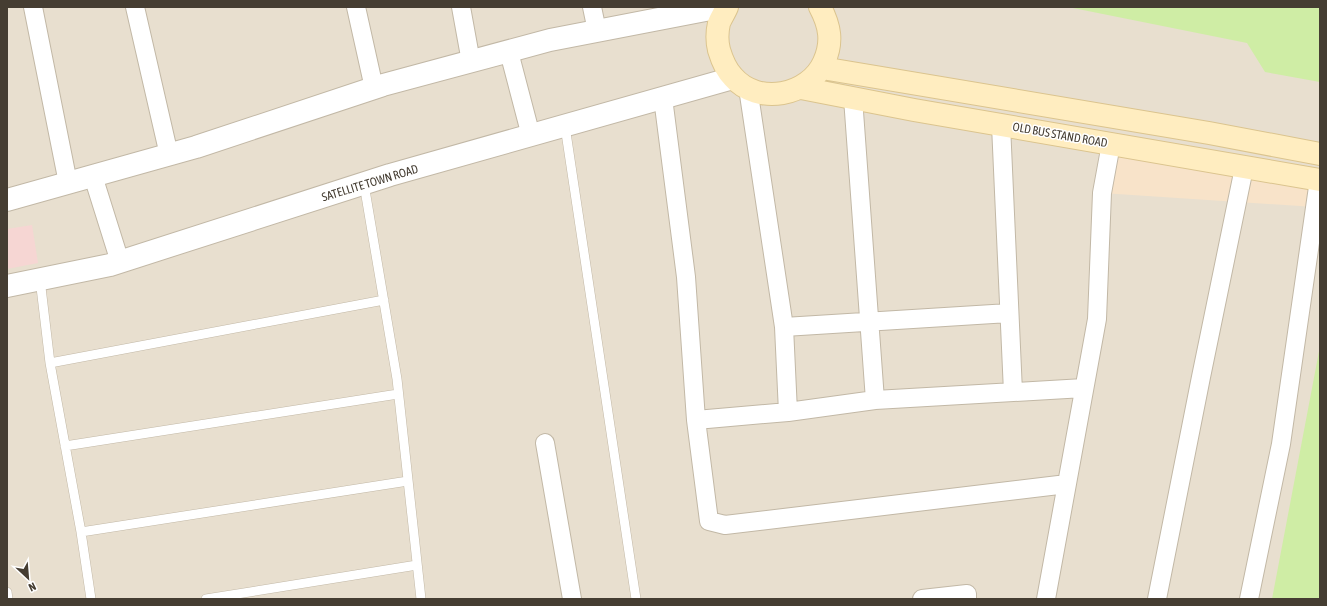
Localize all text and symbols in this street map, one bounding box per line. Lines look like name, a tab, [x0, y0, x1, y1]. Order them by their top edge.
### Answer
street label: OLD BUS STAND ROAD	[1011, 120, 1109, 150]
street label: SATELLITE TOWN ROAD	[320, 162, 420, 204]
north arrow	[8, 558, 48, 598]
text: N	[27, 580, 38, 594]

